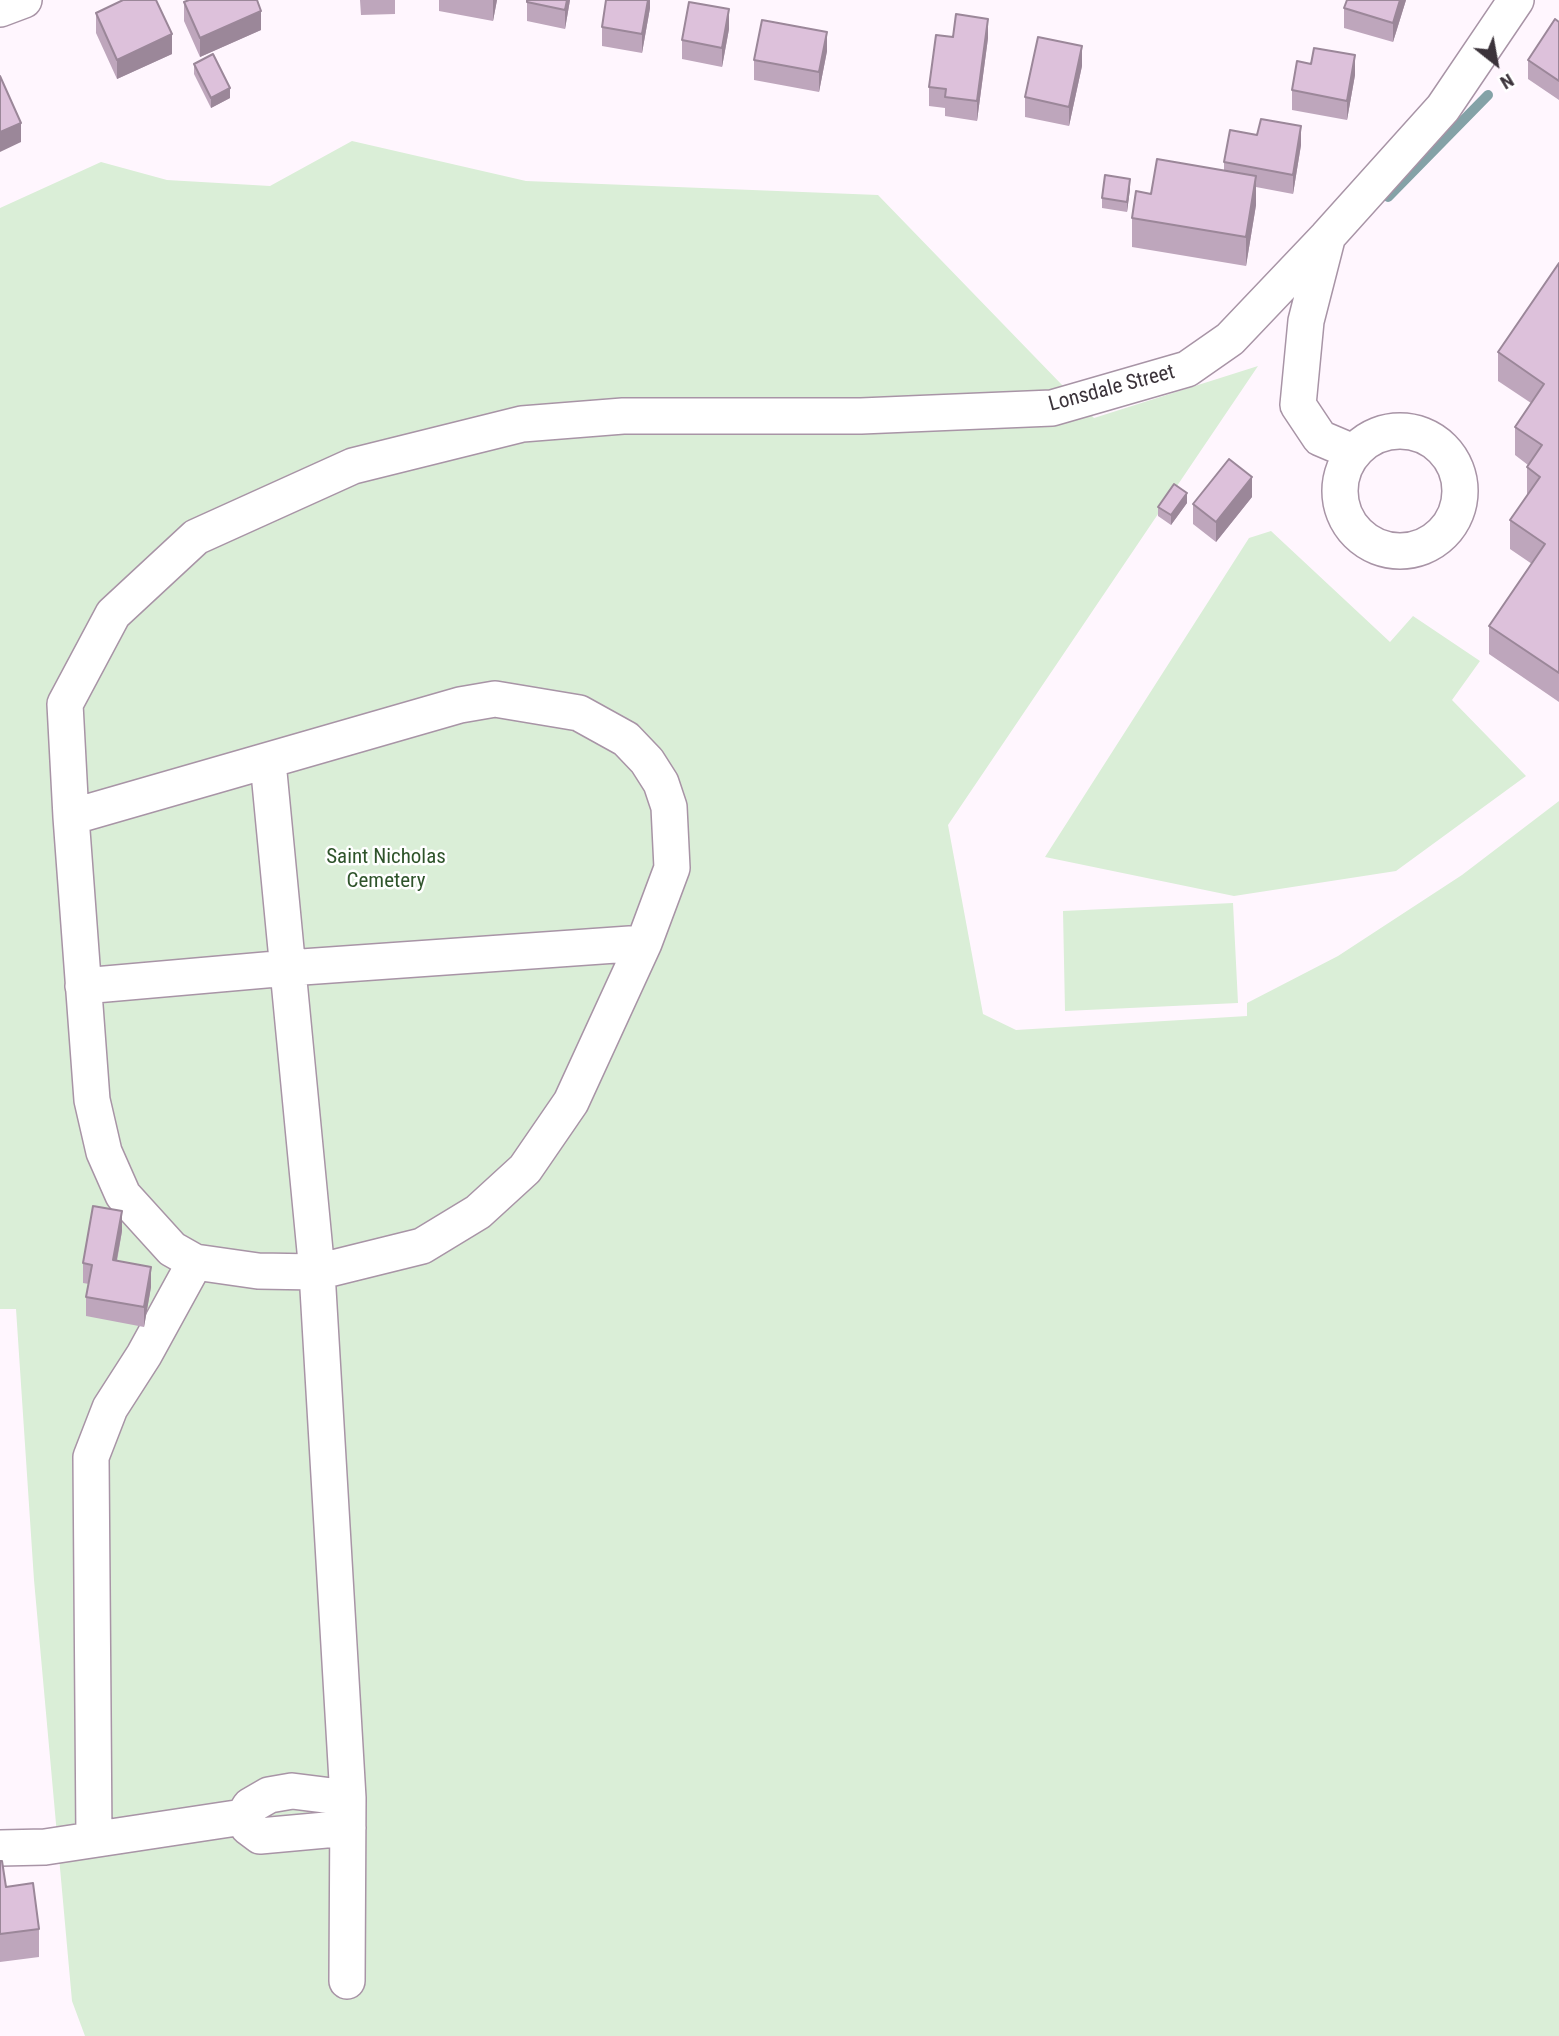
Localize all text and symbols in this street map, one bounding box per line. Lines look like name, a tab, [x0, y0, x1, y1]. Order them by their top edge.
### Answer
north arrow	[1461, 28, 1531, 98]
text: N	[1496, 69, 1518, 94]
street label: Lonsdale Street	[1046, 360, 1178, 418]
park label: Saint Nicholas Cemetery	[326, 845, 446, 895]

